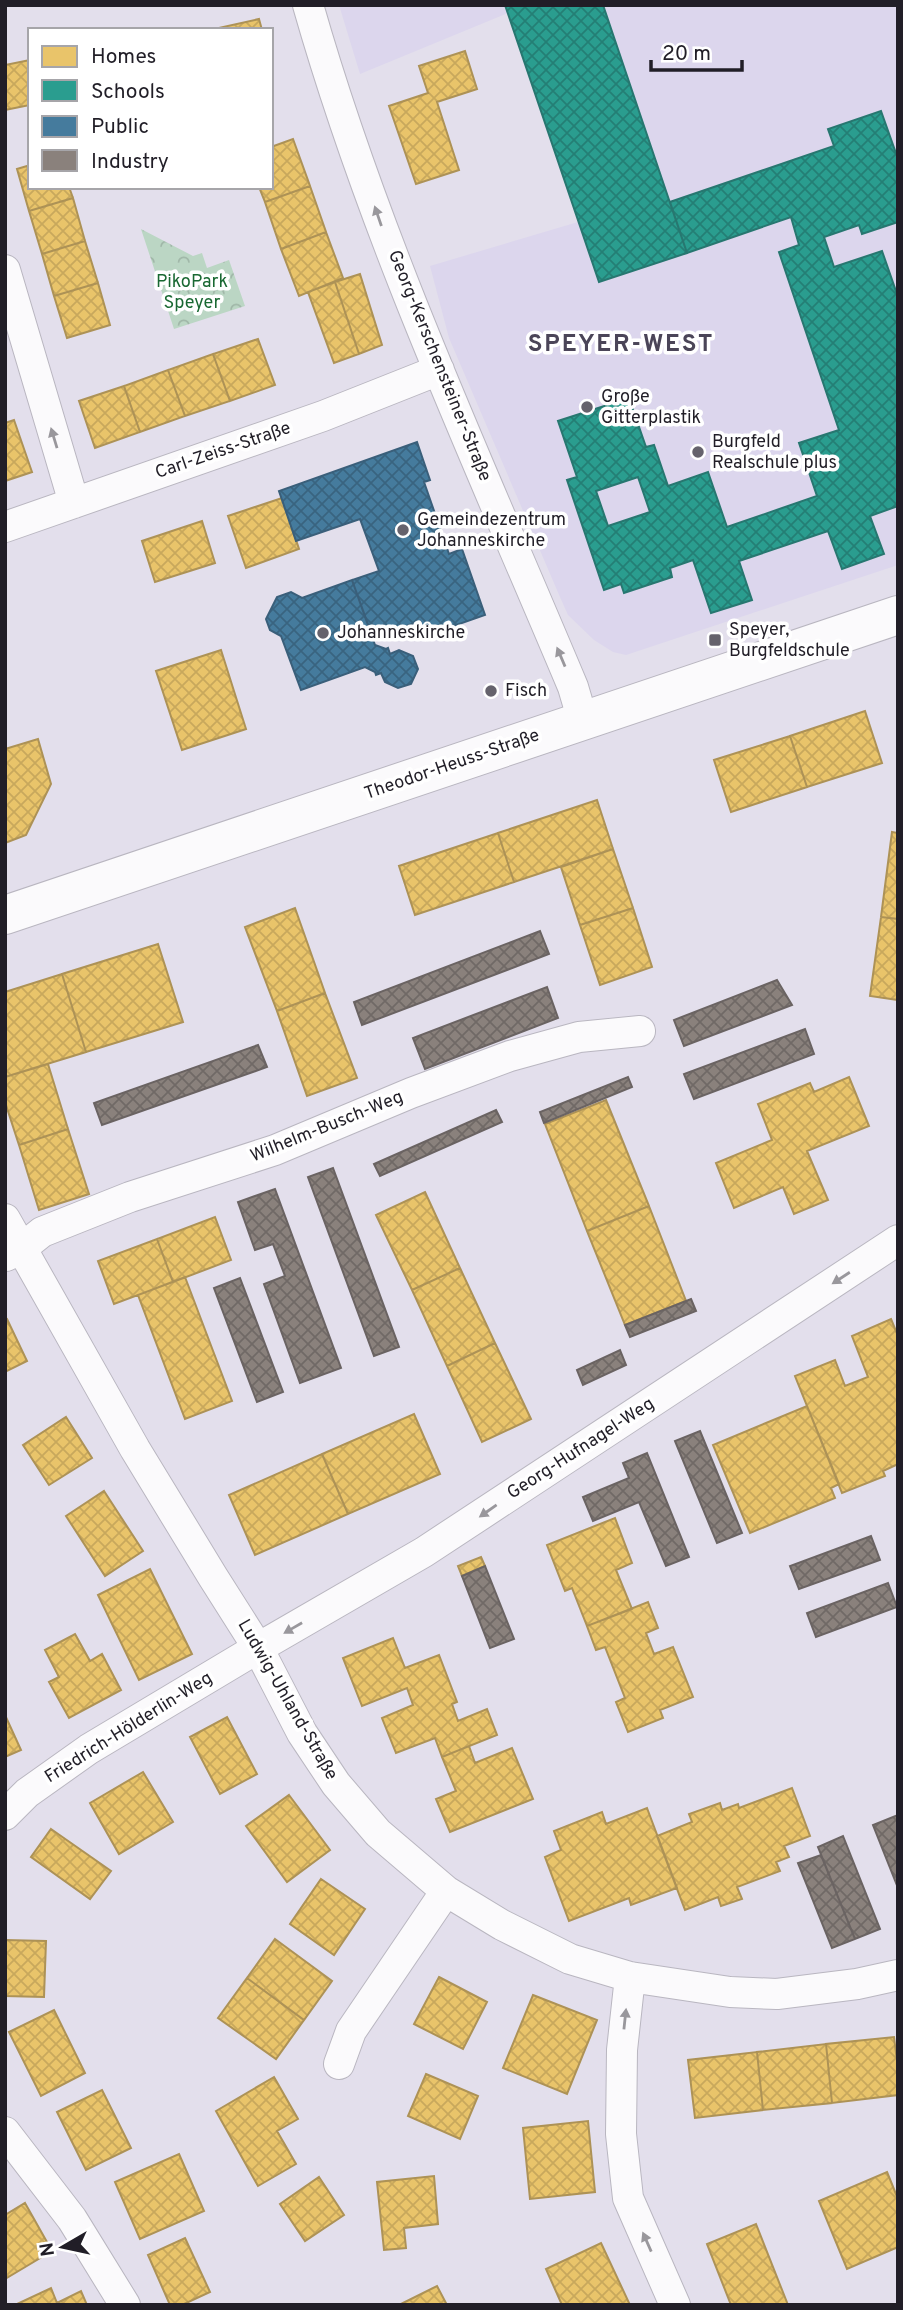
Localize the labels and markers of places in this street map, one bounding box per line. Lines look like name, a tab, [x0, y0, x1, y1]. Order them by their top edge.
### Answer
place label: Große Gitterplastik	[601, 386, 701, 430]
marker: Große Gitterplastik	[579, 399, 595, 415]
place label: Burgfeld Realschule plus	[712, 431, 837, 475]
marker: Burgfeld Realschule plus	[690, 444, 706, 460]
place label: Gemeindezentrum Johanneskirche	[417, 509, 566, 553]
marker: Gemeindezentrum Johanneskirche	[395, 522, 411, 538]
place label: Speyer, Burgfeldschule	[729, 619, 850, 663]
place label: Johanneskirche	[337, 622, 465, 645]
marker: Johanneskirche	[315, 625, 331, 641]
marker: Speyer, Burgfeldschule	[707, 632, 723, 648]
place label: Fisch	[505, 680, 547, 703]
marker: Fisch	[483, 683, 499, 699]

